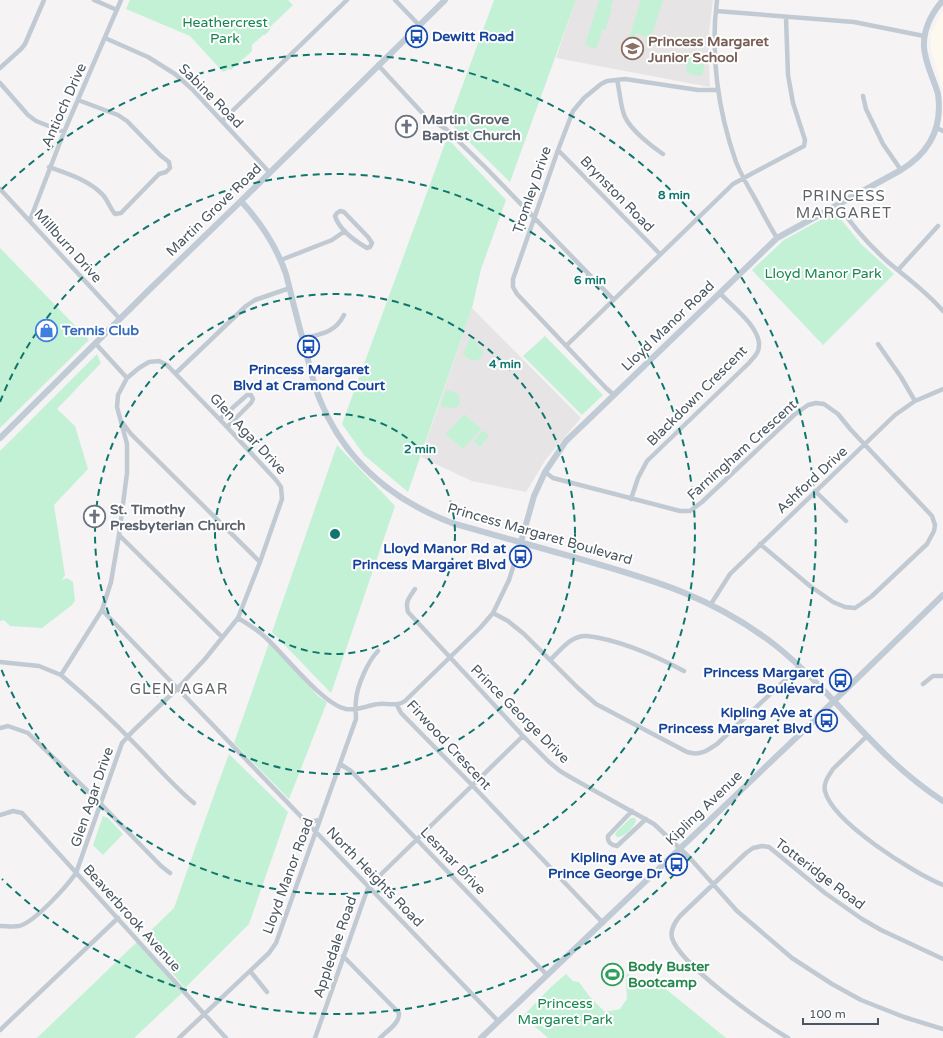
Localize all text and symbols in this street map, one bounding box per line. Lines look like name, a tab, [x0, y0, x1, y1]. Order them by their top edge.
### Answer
park label: Heathercrest Park	[182, 14, 268, 47]
bus stop icon: Dewitt Road	[404, 23, 430, 49]
place label: Dewitt Road	[432, 28, 514, 45]
place label: Princess Margaret Junior School	[647, 33, 769, 66]
school or university icon: Princess Margaret Junior School	[620, 36, 646, 62]
street label: Antioch Drive	[38, 60, 90, 150]
street label: Sabine Road	[175, 60, 247, 132]
place label: Martin Grove Baptist Church	[422, 111, 521, 144]
church icon: Martin Grove Baptist Church	[393, 114, 419, 140]
street label: Tromley Drive	[509, 144, 555, 236]
street label: Brynston Road	[577, 153, 657, 235]
street label: Martin Grove Road	[163, 160, 265, 260]
district label: PRINCESS MARGARET	[796, 187, 892, 222]
text: 8 min	[658, 188, 690, 202]
street label: Millburn Drive	[30, 206, 106, 286]
park label: Lloyd Manor Park	[764, 265, 882, 282]
text: 6 min	[574, 273, 606, 287]
street label: Lloyd Manor Road	[618, 277, 718, 375]
shop icon: Tennis Club	[34, 317, 60, 343]
place label: Tennis Club	[61, 322, 139, 339]
bus stop icon: Princess Margaret Blvd at Cramond Court	[296, 334, 322, 360]
street label: Blackdown Crescent	[643, 342, 751, 450]
text: 4 min	[489, 357, 521, 371]
place label: Princess Margaret Blvd at Cramond Court	[233, 361, 386, 394]
street label: Glen Agar Drive	[206, 390, 290, 478]
street label: Farningham Crescent	[684, 396, 801, 504]
text: 2 min	[404, 442, 436, 456]
street label: Ashford Drive	[773, 443, 851, 517]
street label: Princess Margaret Boulevard	[446, 499, 634, 569]
place label: St. Timothy Presbyterian Church	[110, 501, 246, 534]
church icon: St. Timothy Presbyterian Church	[82, 504, 108, 530]
centre of rings	[328, 527, 342, 541]
place label: Lloyd Manor Rd at Princess Margaret Blvd	[352, 540, 507, 573]
bus stop icon: Lloyd Manor Rd at Princess Margaret Blvd	[508, 543, 534, 569]
street label: Prince George Drive	[467, 661, 573, 767]
place label: Princess Margaret Boulevard	[703, 664, 825, 697]
bus stop icon: Princess Margaret Boulevard	[827, 667, 853, 693]
district label: GLEN AGAR	[130, 680, 228, 698]
street label: Firwood Crescent	[403, 697, 495, 794]
place label: Kipling Ave at Princess Margaret Blvd	[658, 704, 813, 737]
bus stop icon: Kipling Ave at Princess Margaret Blvd	[814, 707, 840, 733]
street label: Glen Agar Drive	[67, 745, 117, 849]
street label: Kipling Avenue	[662, 767, 746, 849]
street label: Lloyd Manor Road	[259, 816, 317, 936]
street label: North Heights Road	[323, 824, 427, 930]
street label: Lesmar Drive	[417, 824, 489, 898]
street label: Totteridge Road	[772, 835, 868, 913]
place label: Kipling Ave at Prince George Dr	[548, 849, 663, 882]
bus stop icon: Kipling Ave at Prince George Dr	[664, 852, 690, 878]
street label: Beaverbrook Avenue	[79, 861, 185, 975]
street label: Appledale Road	[310, 894, 360, 1000]
place label: Body Buster Bootcamp	[628, 958, 710, 991]
sports icon: Body Buster Bootcamp	[599, 961, 625, 987]
park label: Princess Margaret Park	[517, 995, 613, 1028]
scale bar	[803, 1000, 878, 1026]
text: 100 m	[809, 1007, 846, 1021]

